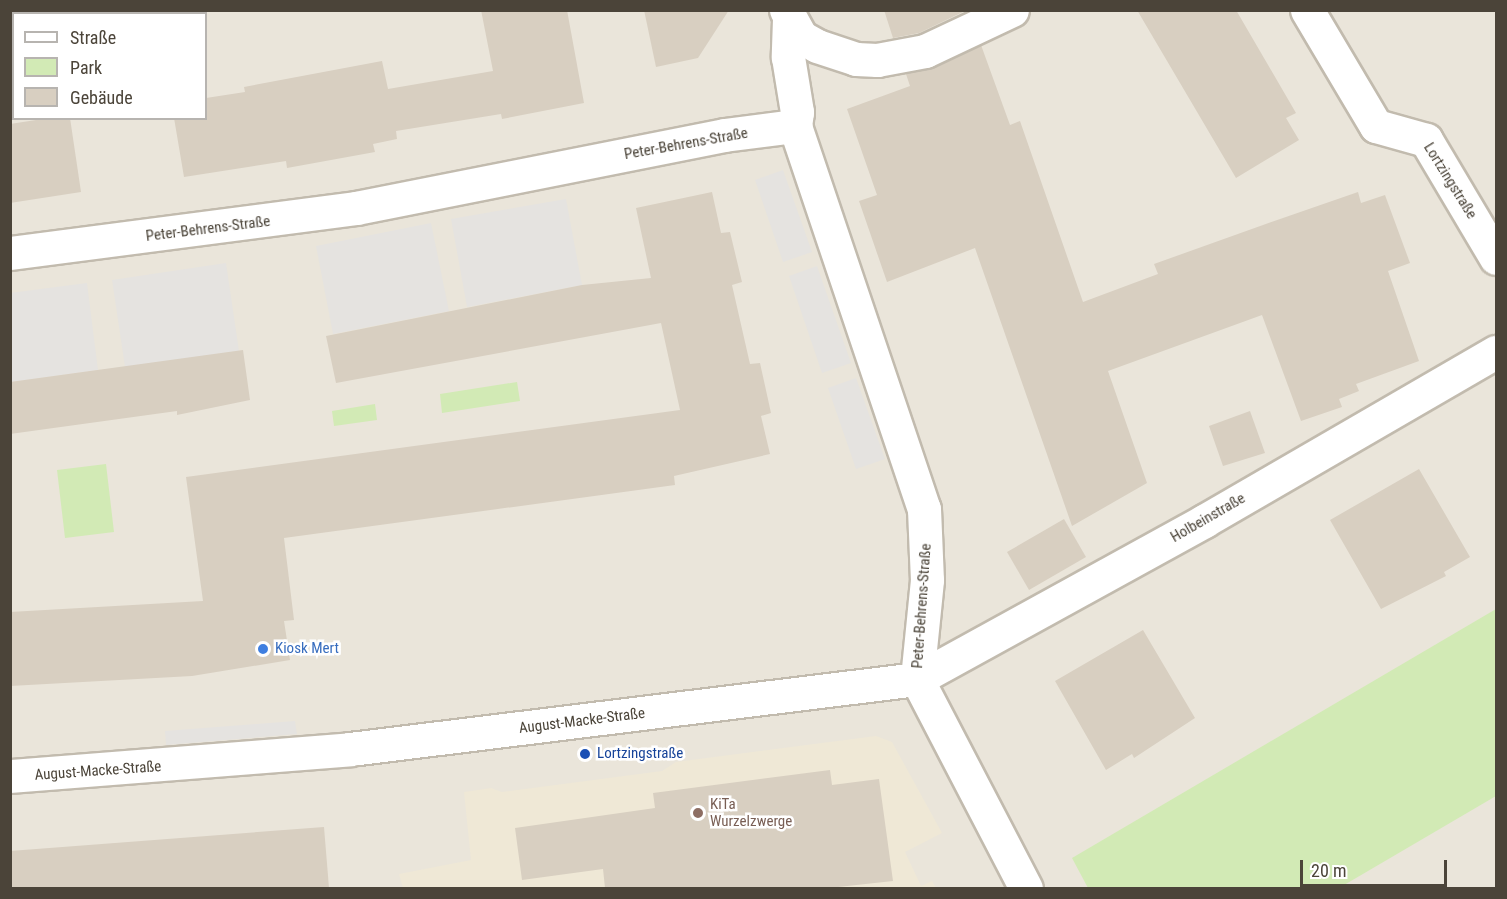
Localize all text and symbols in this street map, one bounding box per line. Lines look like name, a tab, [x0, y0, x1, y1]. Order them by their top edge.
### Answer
legend	[12, 12, 207, 120]
text: Straße	[70, 27, 116, 48]
text: Park	[70, 57, 102, 78]
text: Gebäude	[70, 87, 133, 108]
street label: Peter-Behrens-Straße	[623, 124, 749, 164]
street label: Lortzingstraße	[1419, 140, 1481, 222]
street label: Peter-Behrens-Straße	[145, 212, 271, 246]
street label: Holbeinstraße	[1168, 489, 1248, 547]
street label: Peter-Behrens-Straße	[909, 543, 935, 669]
place label: Kiosk Mert	[275, 640, 339, 658]
marker: Kiosk Mert	[256, 642, 270, 656]
street label: August-Macke-Straße	[518, 704, 646, 738]
place label: Lortzingstraße	[597, 745, 683, 763]
marker: Lortzingstraße	[578, 747, 592, 761]
street label: August-Macke-Straße	[34, 758, 162, 784]
place label: KiTa Wurzelzwerge	[710, 795, 792, 830]
marker: KiTa Wurzelzwerge	[691, 806, 705, 820]
scale bar	[1303, 848, 1450, 886]
text: 20 m	[1311, 860, 1346, 881]

